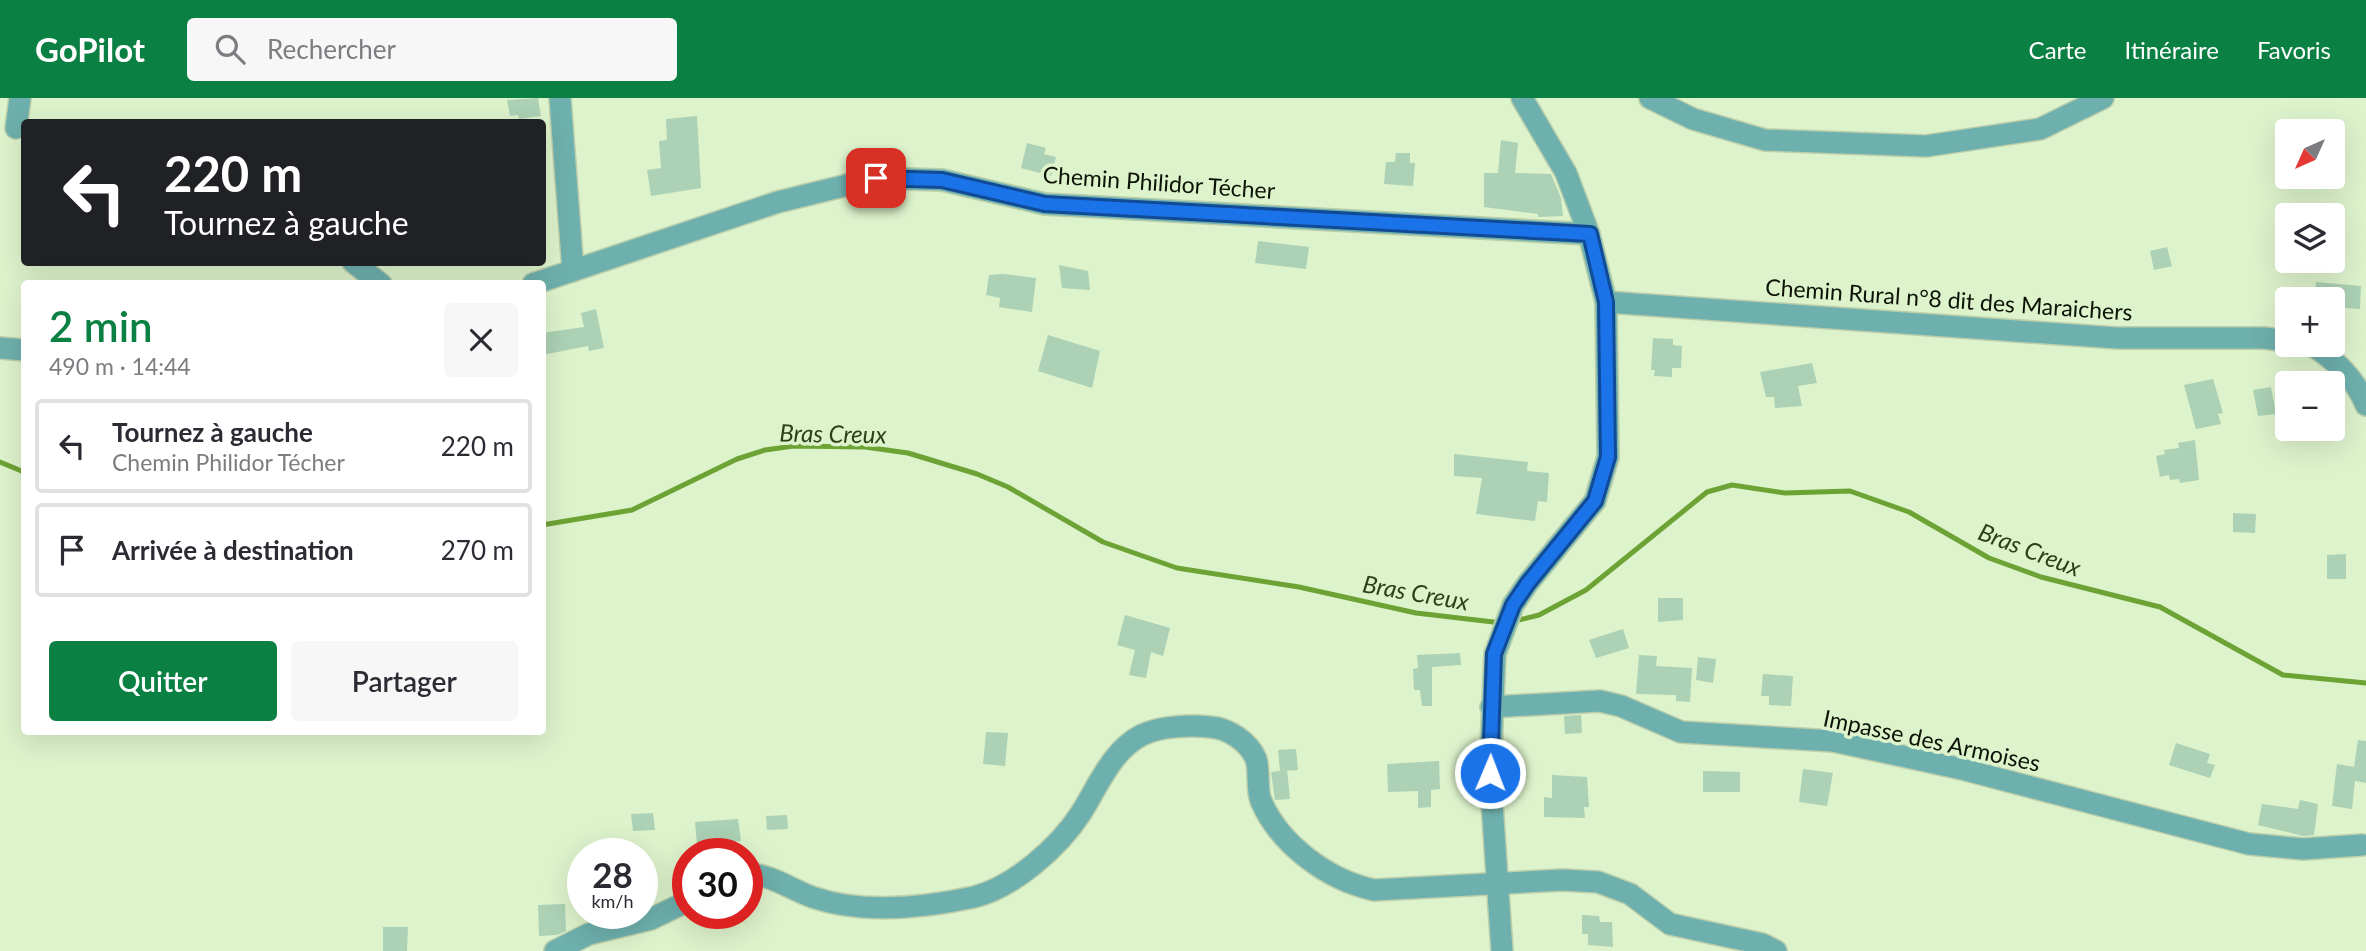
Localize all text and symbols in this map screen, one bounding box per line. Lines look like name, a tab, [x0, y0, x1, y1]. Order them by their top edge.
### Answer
search box	[187, 18, 677, 81]
text: GoPilot	[35, 29, 145, 69]
icon: search	[211, 30, 249, 68]
text: Rechercher	[267, 33, 396, 65]
text: Carte	[2029, 35, 2087, 64]
text: Itinéraire	[2125, 35, 2219, 64]
text: Favoris	[2257, 35, 2331, 64]
north arrow	[2275, 119, 2345, 189]
map controls	[2275, 119, 2345, 441]
text: 220 m	[164, 144, 302, 202]
icon: left	[49, 147, 140, 238]
pin	[846, 148, 906, 208]
icon: arrive	[857, 159, 895, 197]
street label: Chemin Philidor Técher	[1042, 160, 1277, 204]
text: Tournez à gauche	[164, 203, 409, 242]
button: layers	[2275, 203, 2345, 273]
street label: Chemin Rural n°8 dit des Maraichers	[1764, 272, 2134, 326]
button: +	[2275, 287, 2345, 357]
text: 2 min	[49, 301, 153, 351]
button: close	[444, 303, 518, 377]
text: 490 m · 14:44	[49, 352, 191, 380]
button: −	[2275, 371, 2345, 441]
text: Tournez à gauche	[112, 416, 313, 448]
water label: Bras Creux	[779, 418, 888, 448]
icon: left	[53, 427, 91, 465]
text: 220 m	[441, 430, 514, 462]
text: Chemin Philidor Técher	[112, 448, 345, 476]
water label: Bras Creux	[1975, 516, 2086, 582]
icon: arrive	[53, 531, 91, 569]
text: Arrivée à destination	[112, 534, 354, 566]
text: 270 m	[441, 534, 514, 566]
water label: Bras Creux	[1361, 568, 1472, 616]
button: Quitter	[49, 641, 277, 721]
button: Partager	[291, 641, 518, 721]
street label: Impasse des Armoises	[1821, 703, 2043, 777]
position arrow	[1453, 736, 1527, 810]
speed limit sign: 30	[672, 838, 763, 929]
text: 28	[592, 853, 633, 895]
text: km/h	[591, 890, 634, 912]

